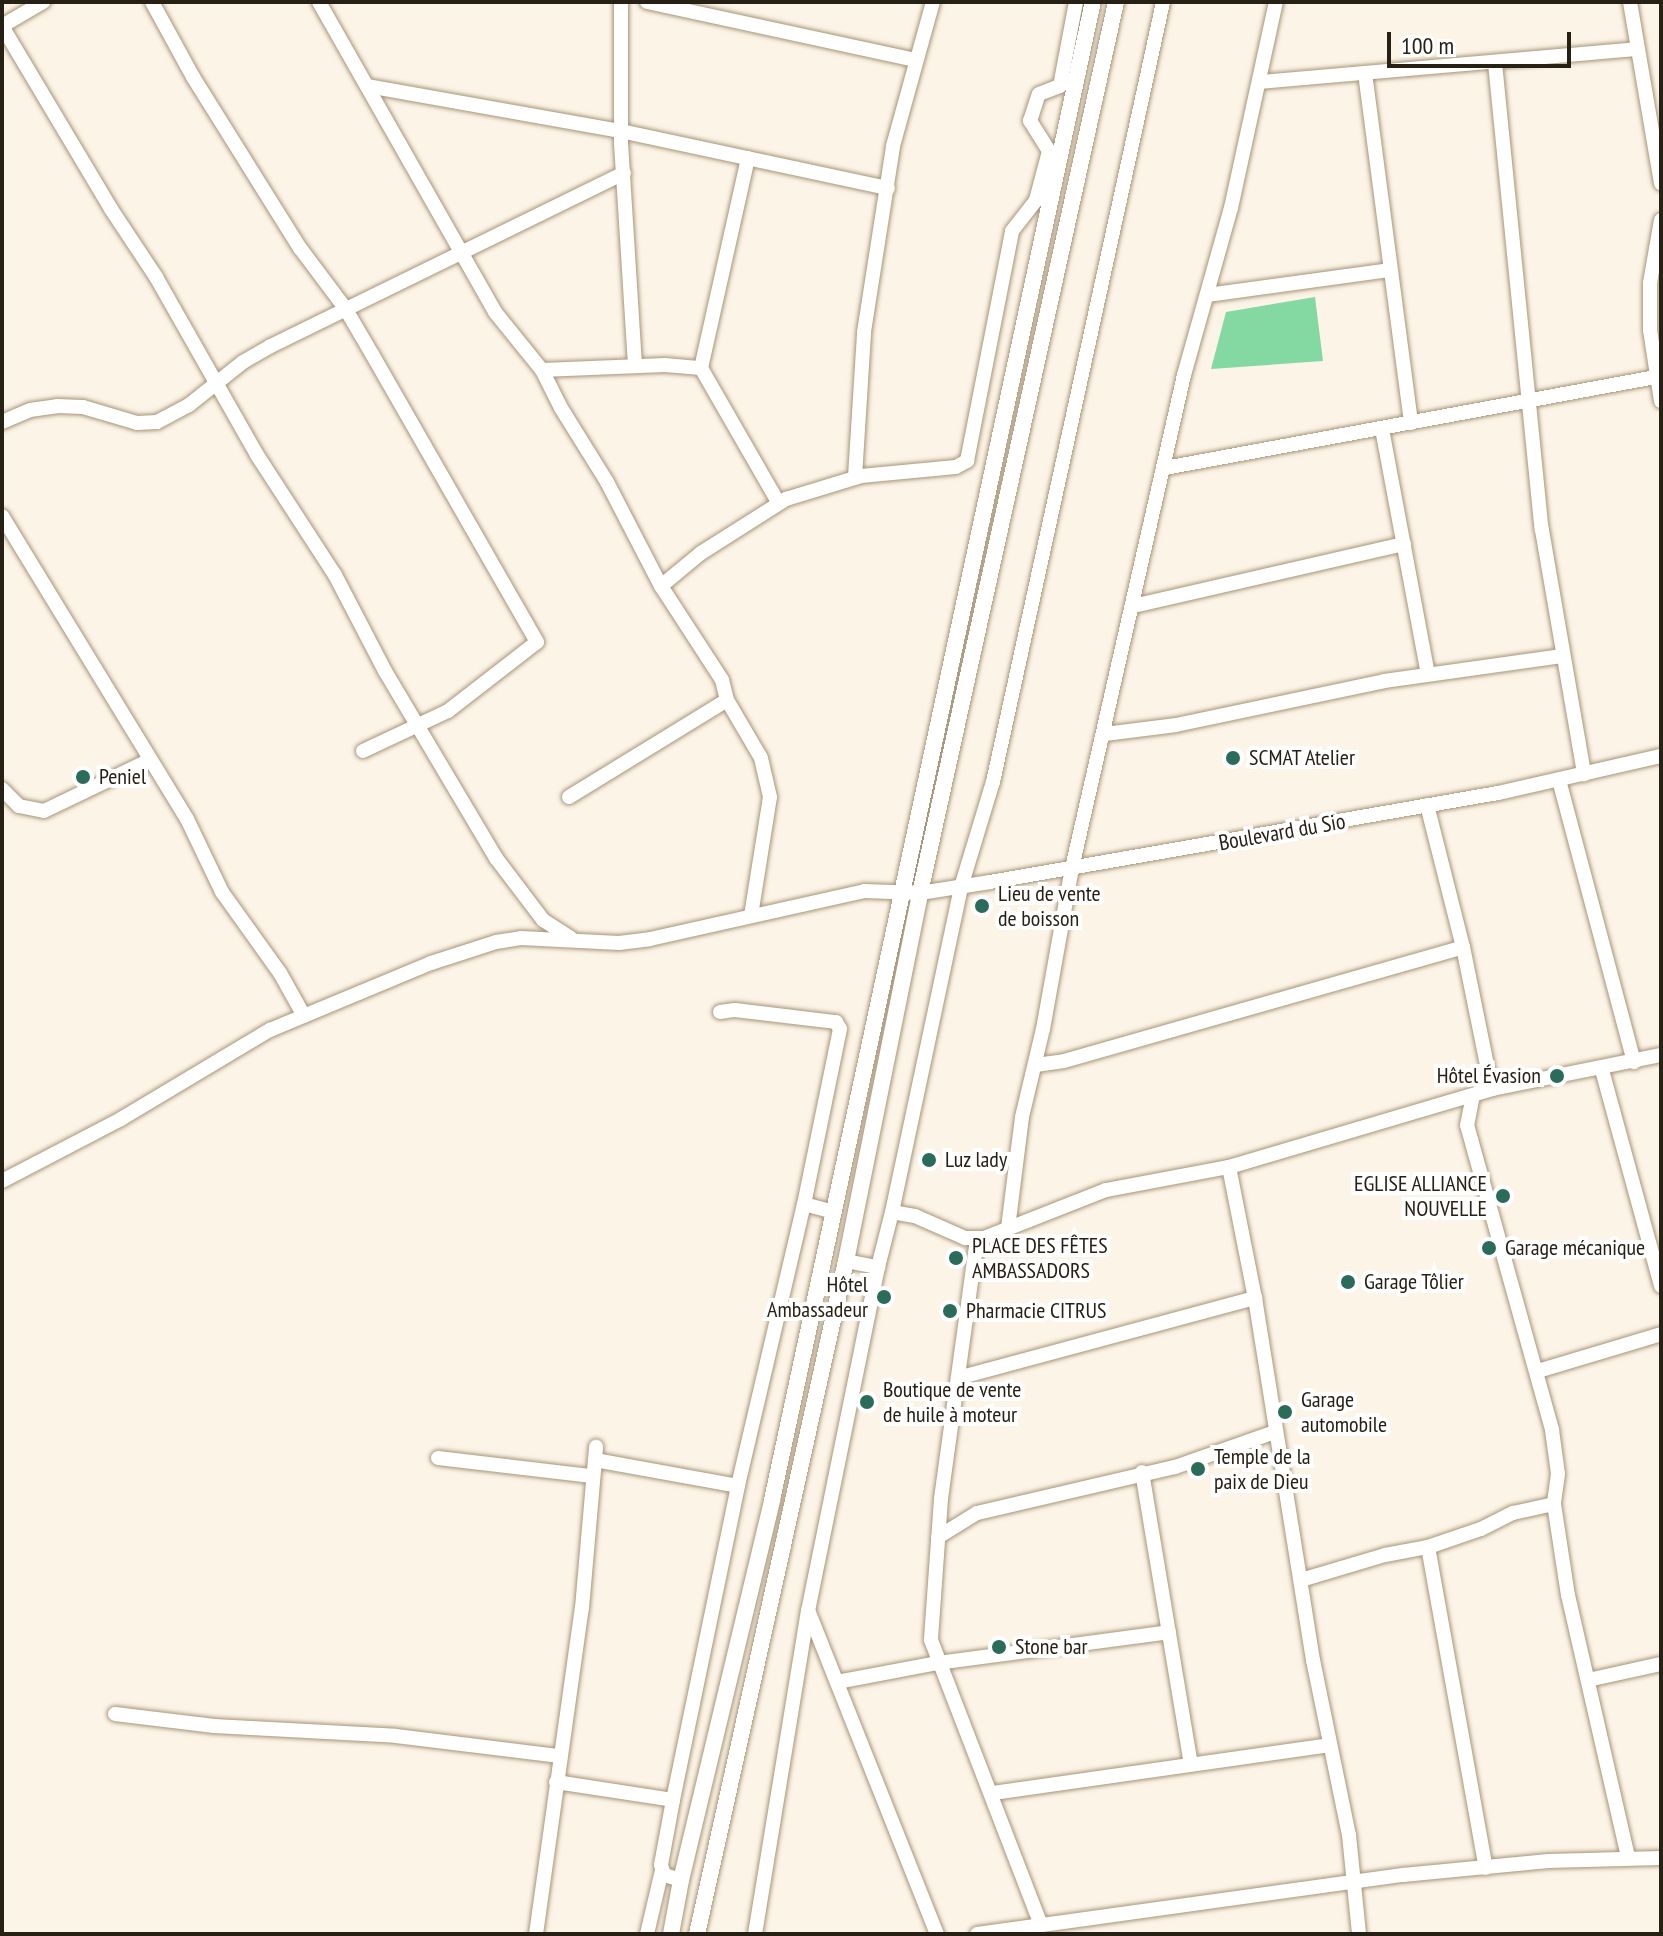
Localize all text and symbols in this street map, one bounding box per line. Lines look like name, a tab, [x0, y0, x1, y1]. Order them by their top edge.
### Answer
scale bar	[1391, 16, 1575, 66]
text: 100 m	[1401, 30, 1454, 61]
place label: SCMAT Atelier	[1249, 745, 1356, 771]
marker: SCMAT Atelier	[1224, 749, 1242, 767]
place label: Peniel	[99, 764, 146, 790]
marker: Peniel	[74, 768, 92, 786]
street label: Boulevard du Sio	[1217, 808, 1347, 856]
place label: Lieu de vente de boisson	[998, 880, 1101, 932]
marker: Lieu de vente de boisson	[973, 897, 991, 915]
place label: Hôtel Évasion	[1437, 1063, 1541, 1089]
marker: Hôtel Évasion	[1548, 1067, 1566, 1085]
place label: Luz lady	[945, 1147, 1008, 1173]
marker: Luz lady	[920, 1151, 938, 1169]
place label: EGLISE ALLIANCE NOUVELLE	[1353, 1170, 1487, 1222]
marker: EGLISE ALLIANCE NOUVELLE	[1494, 1187, 1512, 1205]
place label: PLACE DES FÊTES AMBASSADORS	[972, 1232, 1108, 1284]
place label: Garage mécanique	[1505, 1235, 1645, 1261]
marker: Garage mécanique	[1480, 1239, 1498, 1257]
marker: PLACE DES FÊTES AMBASSADORS	[947, 1249, 965, 1267]
place label: Garage Tôlier	[1364, 1269, 1464, 1295]
place label: Hôtel Ambassadeur	[767, 1271, 868, 1322]
marker: Garage Tôlier	[1339, 1273, 1357, 1291]
marker: Hôtel Ambassadeur	[875, 1288, 893, 1306]
place label: Pharmacie CITRUS	[966, 1298, 1106, 1324]
marker: Pharmacie CITRUS	[941, 1302, 959, 1320]
place label: Boutique de vente de huile à moteur	[883, 1376, 1022, 1428]
place label: Garage automobile	[1301, 1386, 1387, 1438]
marker: Boutique de vente de huile à moteur	[858, 1393, 876, 1411]
marker: Garage automobile	[1276, 1403, 1294, 1421]
place label: Temple de la paix de Dieu	[1214, 1443, 1311, 1494]
marker: Temple de la paix de Dieu	[1189, 1460, 1207, 1478]
place label: Stone bar	[1015, 1634, 1088, 1660]
marker: Stone bar	[990, 1638, 1008, 1656]

